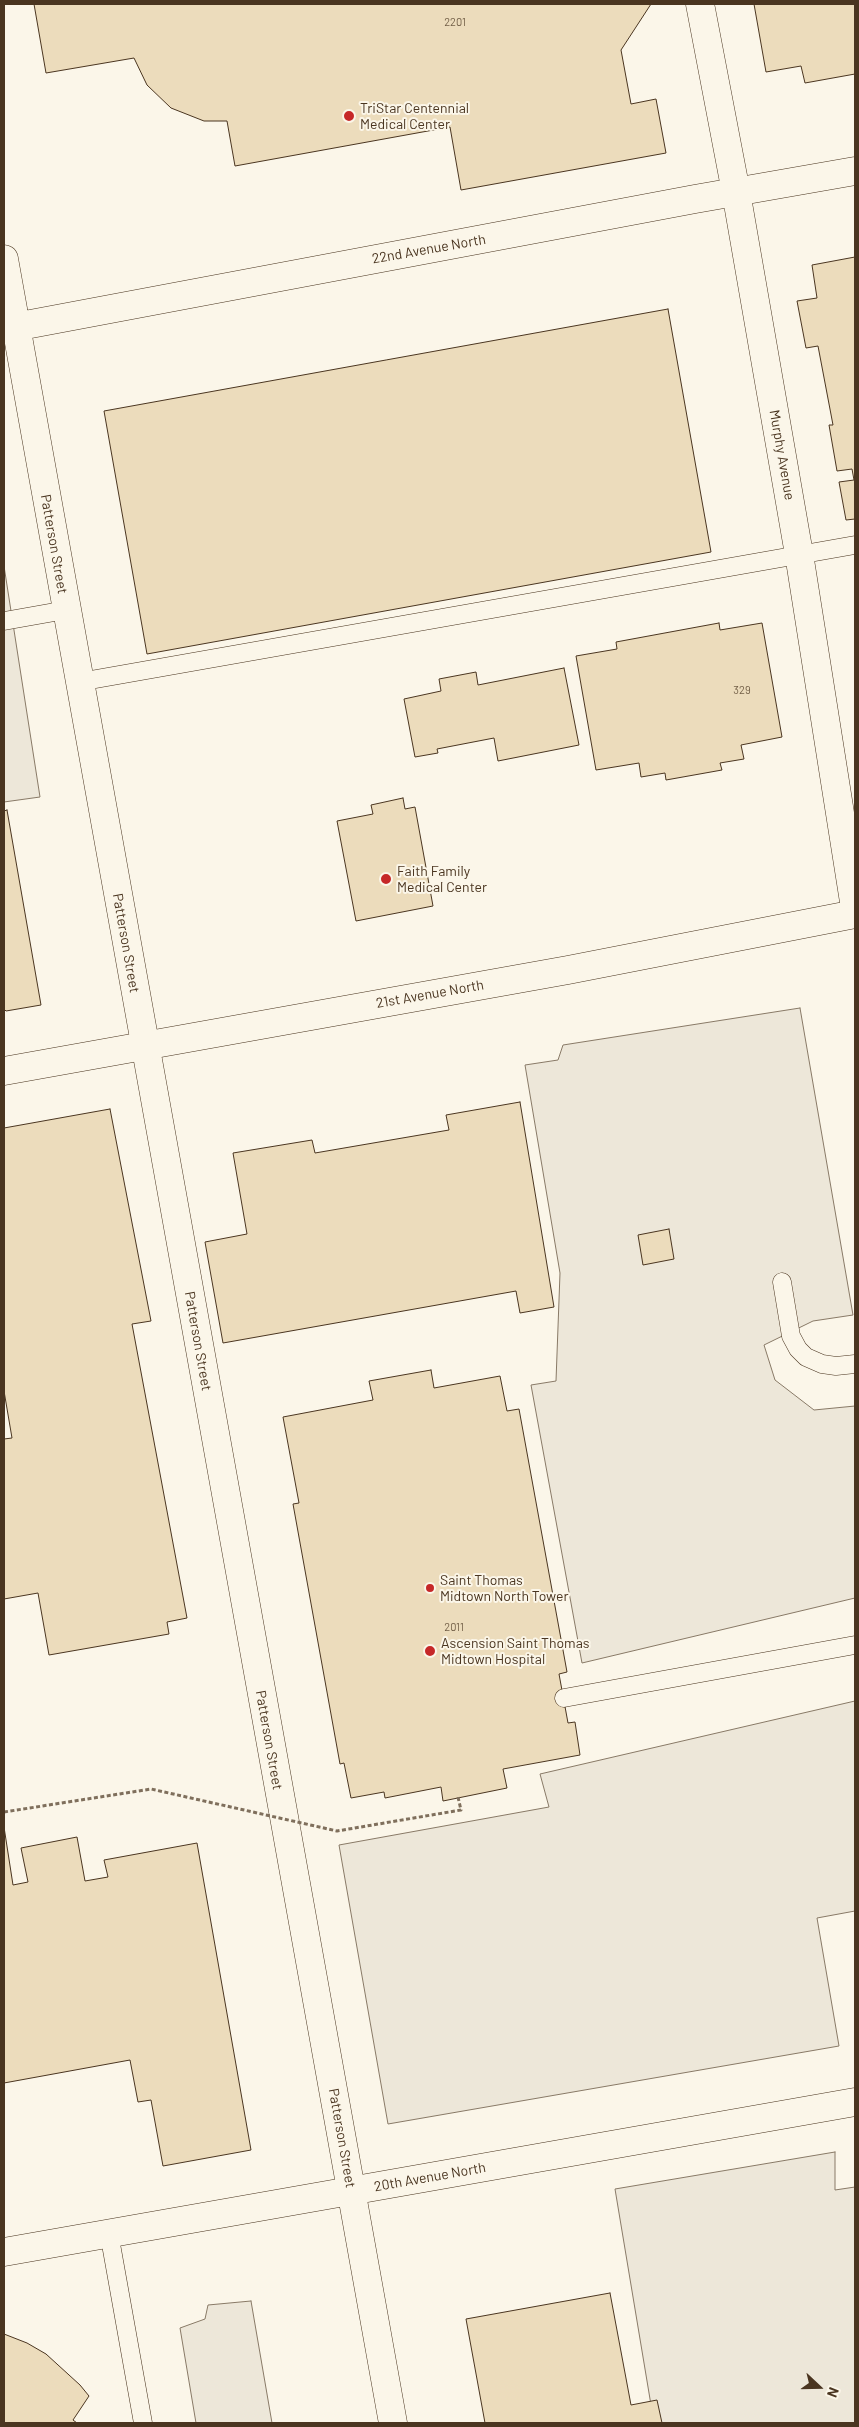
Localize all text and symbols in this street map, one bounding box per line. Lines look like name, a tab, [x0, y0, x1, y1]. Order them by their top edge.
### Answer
house number: 2201	[444, 15, 466, 29]
place label: TriStar Centennial Medical Center	[360, 100, 469, 132]
marker: TriStar Centennial Medical Center	[342, 109, 356, 123]
street label: 22nd Avenue North	[371, 231, 487, 267]
street label: Murphy Avenue	[766, 408, 798, 502]
street label: Patterson Street	[37, 493, 71, 595]
house number: 329	[733, 683, 751, 697]
place label: Faith Family Medical Center	[397, 863, 487, 896]
marker: Faith Family Medical Center	[379, 872, 393, 886]
street label: Patterson Street	[109, 892, 143, 994]
street label: 21st Avenue North	[375, 976, 485, 1012]
street label: Patterson Street	[181, 1290, 215, 1392]
place label: Saint Thomas Midtown North Tower	[440, 1572, 568, 1604]
marker: Saint Thomas Midtown North Tower	[424, 1582, 436, 1594]
house number: 2011	[444, 1620, 464, 1634]
place label: Ascension Saint Thomas Midtown Hospital	[441, 1635, 590, 1668]
marker: Ascension Saint Thomas Midtown Hospital	[423, 1644, 437, 1658]
street label: Patterson Street	[252, 1689, 286, 1791]
street label: Patterson Street	[325, 2087, 359, 2189]
street label: 20th Avenue North	[373, 2159, 487, 2195]
north arrow	[794, 2362, 844, 2412]
text: N	[824, 2385, 843, 2400]

